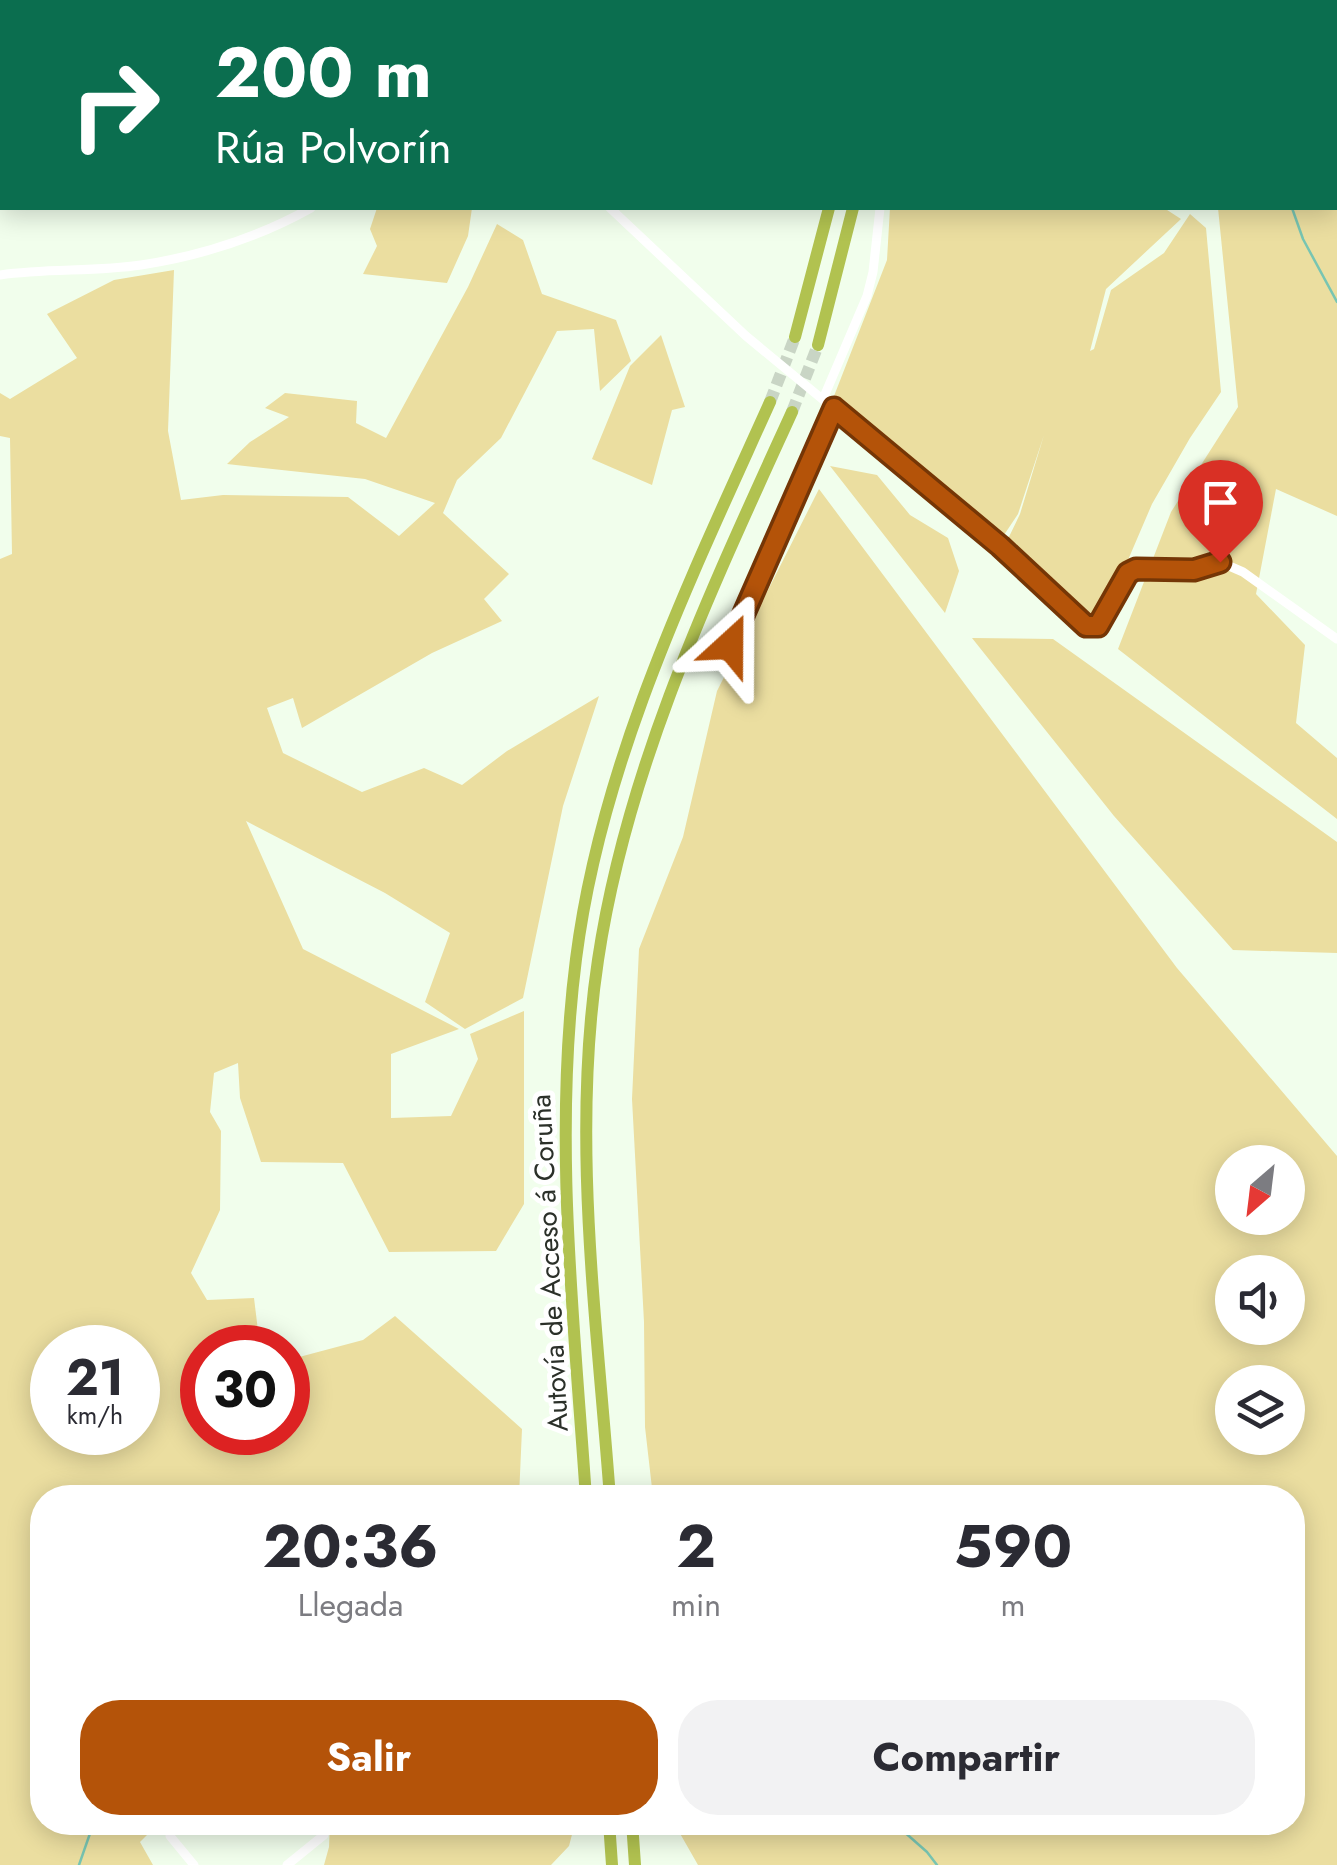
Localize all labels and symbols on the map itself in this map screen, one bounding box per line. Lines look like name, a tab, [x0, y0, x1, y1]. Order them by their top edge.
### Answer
pin	[1178, 460, 1263, 563]
position arrow	[678, 593, 782, 697]
street label: Autovía de Acceso á Coruña	[520, 1093, 579, 1433]
north arrow	[1215, 1145, 1305, 1235]
speed limit sign: 30	[180, 1325, 310, 1455]

